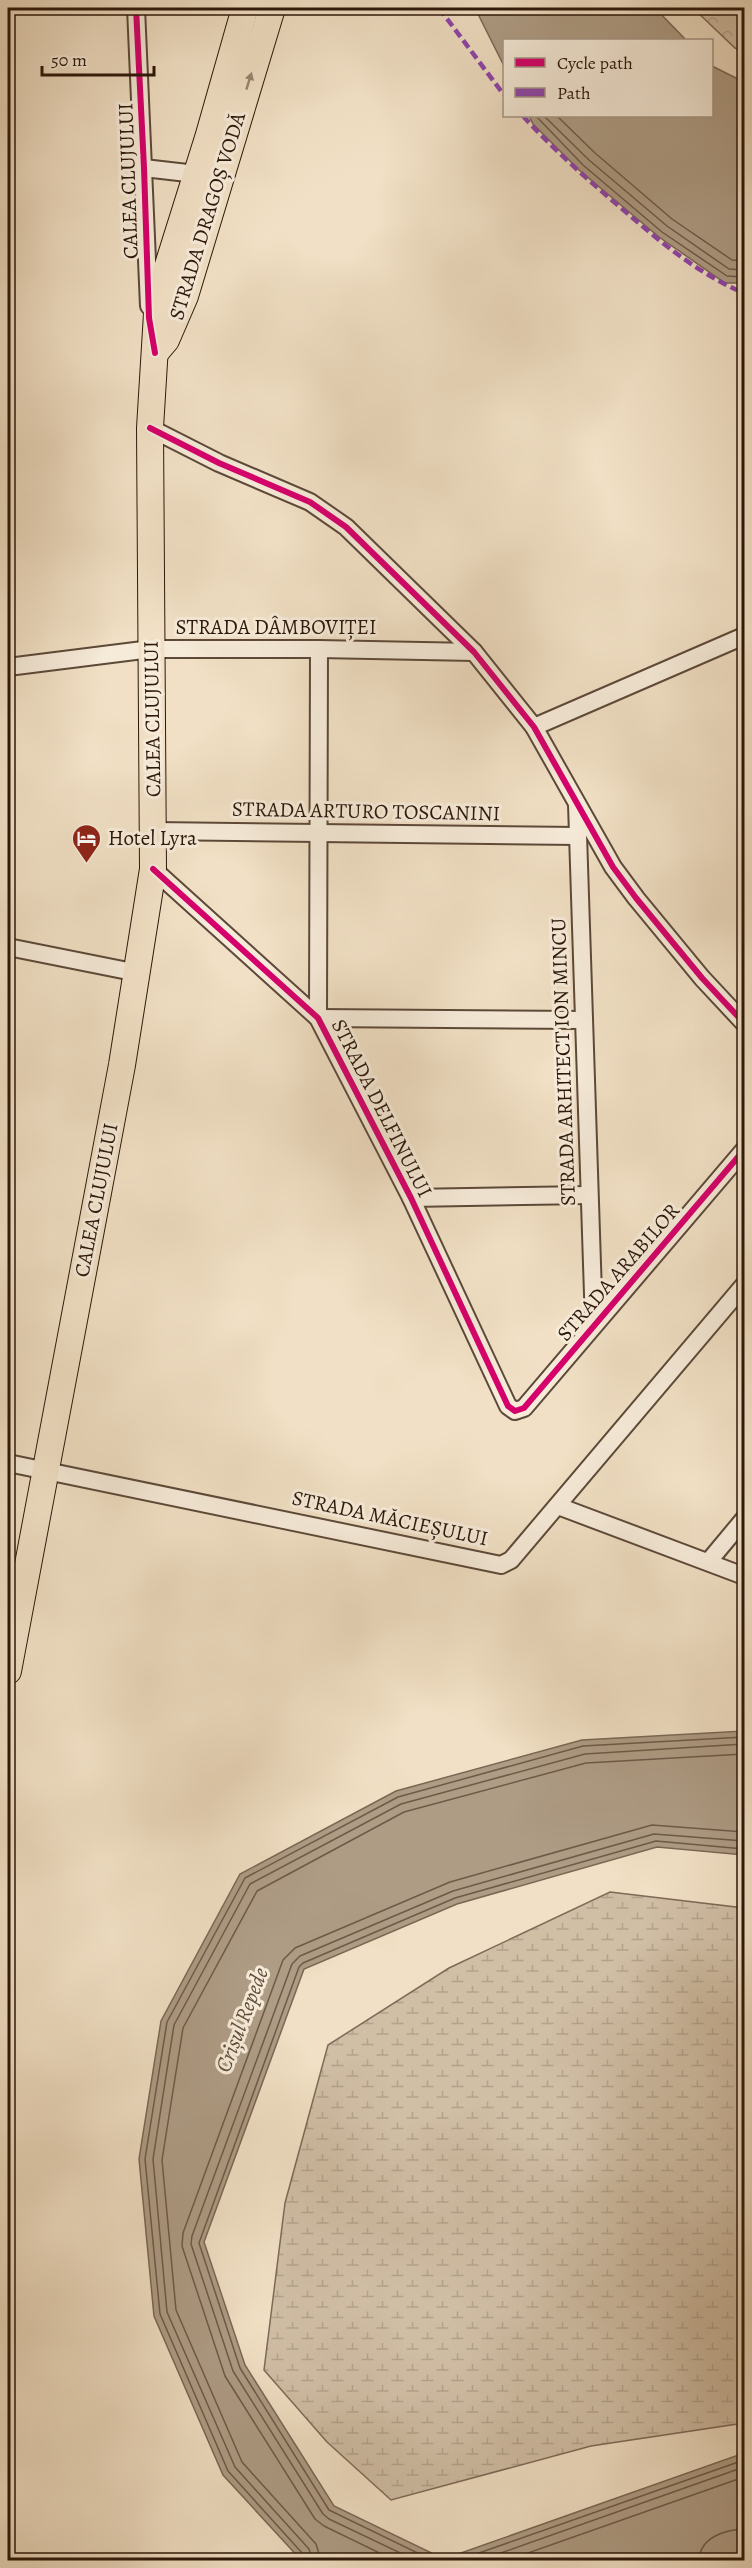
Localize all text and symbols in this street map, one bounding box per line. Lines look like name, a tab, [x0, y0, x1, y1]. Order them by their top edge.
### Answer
scale bar	[42, 39, 154, 77]
legend	[503, 39, 713, 117]
text: 50 m	[51, 48, 87, 72]
text: Cycle path	[557, 51, 633, 75]
one-way arrow	[245, 72, 255, 90]
text: Path	[557, 81, 591, 105]
street label: CALEA CLUJULUI	[111, 102, 145, 260]
street label: STRADA DRAGOȘ VODĂ	[162, 108, 252, 323]
street label: STRADA DÂMBOVIȚEI	[175, 613, 377, 641]
street label: CALEA CLUJULUI	[137, 641, 167, 797]
street label: STRADA ARTURO TOSCANINI	[232, 795, 500, 827]
hotel icon: Hotel Lyra	[71, 822, 103, 864]
place label: Hotel Lyra	[108, 824, 197, 852]
street label: STRADA ARHITECT ION MINCU	[544, 917, 582, 1207]
street label: STRADA DELFINULUI	[325, 1014, 439, 1202]
street label: CALEA CLUJULUI	[67, 1121, 125, 1279]
street label: STRADA ARABILOR	[550, 1197, 686, 1347]
street label: STRADA MĂCIEȘULUI	[289, 1484, 491, 1552]
water label: Crișul Repede	[208, 1963, 276, 2077]

